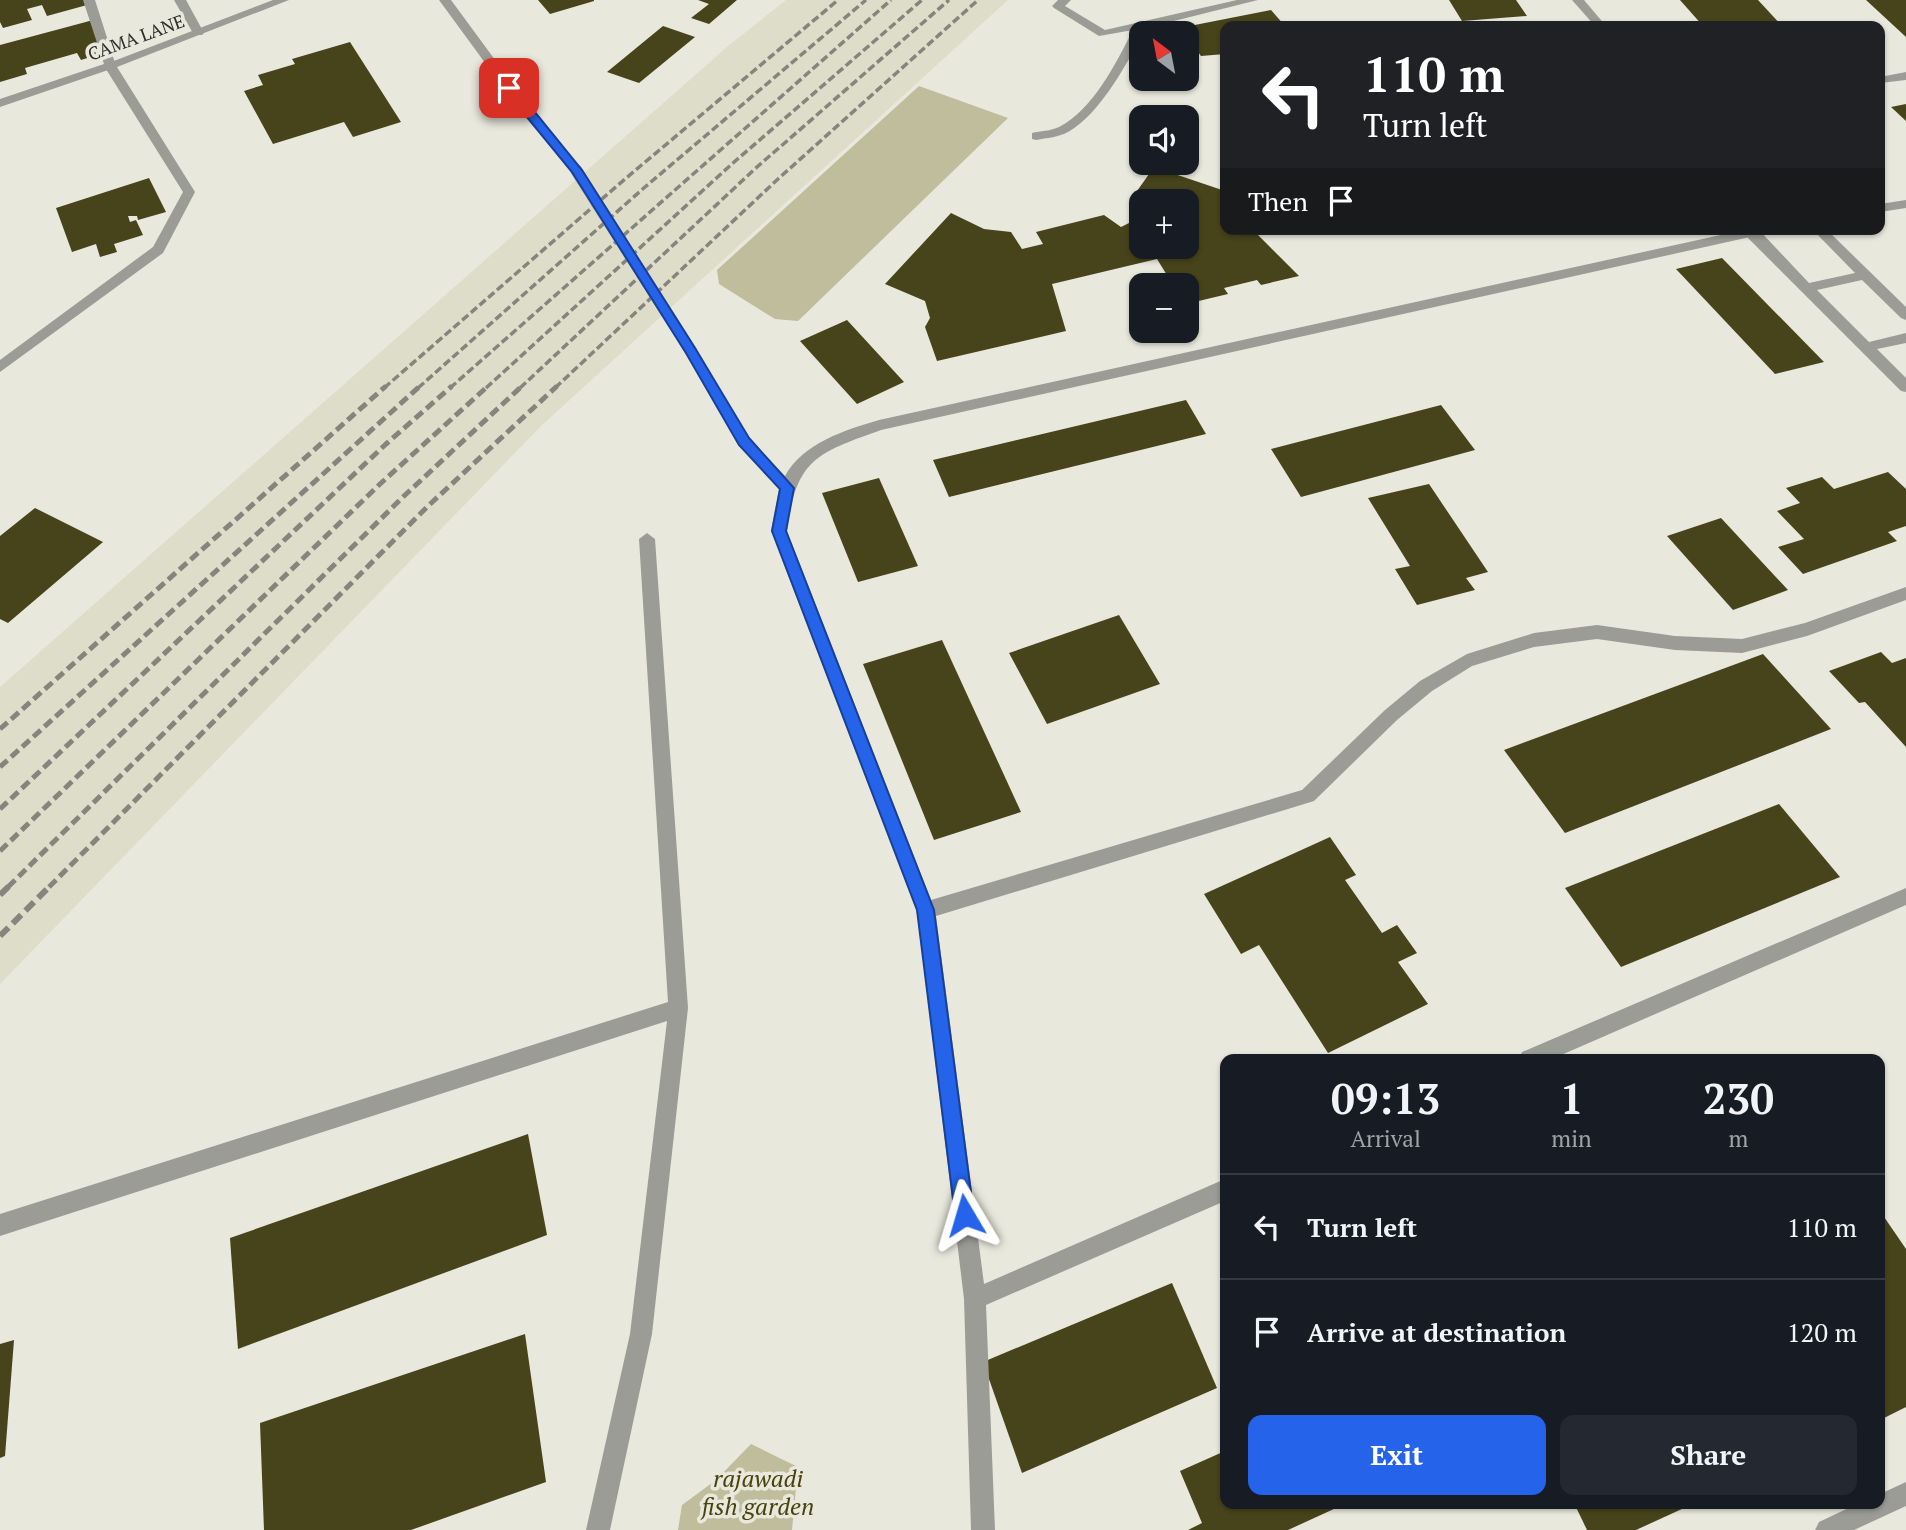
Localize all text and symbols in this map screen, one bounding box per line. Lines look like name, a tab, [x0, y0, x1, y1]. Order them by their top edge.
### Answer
street label: CAMA LANE	[84, 8, 188, 66]
north arrow	[1129, 21, 1199, 91]
map controls	[1129, 21, 1199, 343]
text: 110 m	[1363, 41, 1505, 106]
icon: left	[1248, 49, 1339, 140]
pin	[479, 58, 539, 118]
icon: arrive	[490, 69, 528, 107]
text: Turn left	[1363, 104, 1487, 146]
button: sound	[1129, 105, 1199, 175]
icon: arrive	[1322, 182, 1360, 220]
text: Then	[1248, 184, 1308, 218]
button: +	[1129, 189, 1199, 259]
button: −	[1129, 273, 1199, 343]
text: 09:13	[1331, 1070, 1440, 1126]
text: 1	[1560, 1070, 1583, 1126]
text: 230	[1703, 1070, 1774, 1126]
text: Arrival	[1350, 1123, 1421, 1154]
text: min	[1551, 1123, 1592, 1154]
text: m	[1728, 1123, 1748, 1154]
position arrow	[928, 1178, 1002, 1252]
icon: left	[1248, 1208, 1286, 1246]
text: Turn left	[1307, 1210, 1417, 1244]
text: 110 m	[1787, 1210, 1857, 1244]
icon: arrive	[1248, 1313, 1286, 1351]
text: Arrive at destination	[1307, 1315, 1566, 1349]
text: 120 m	[1787, 1315, 1857, 1349]
button: Exit	[1248, 1415, 1546, 1495]
button: Share	[1560, 1415, 1857, 1495]
park label: rajawadi fish garden	[700, 1462, 814, 1522]

